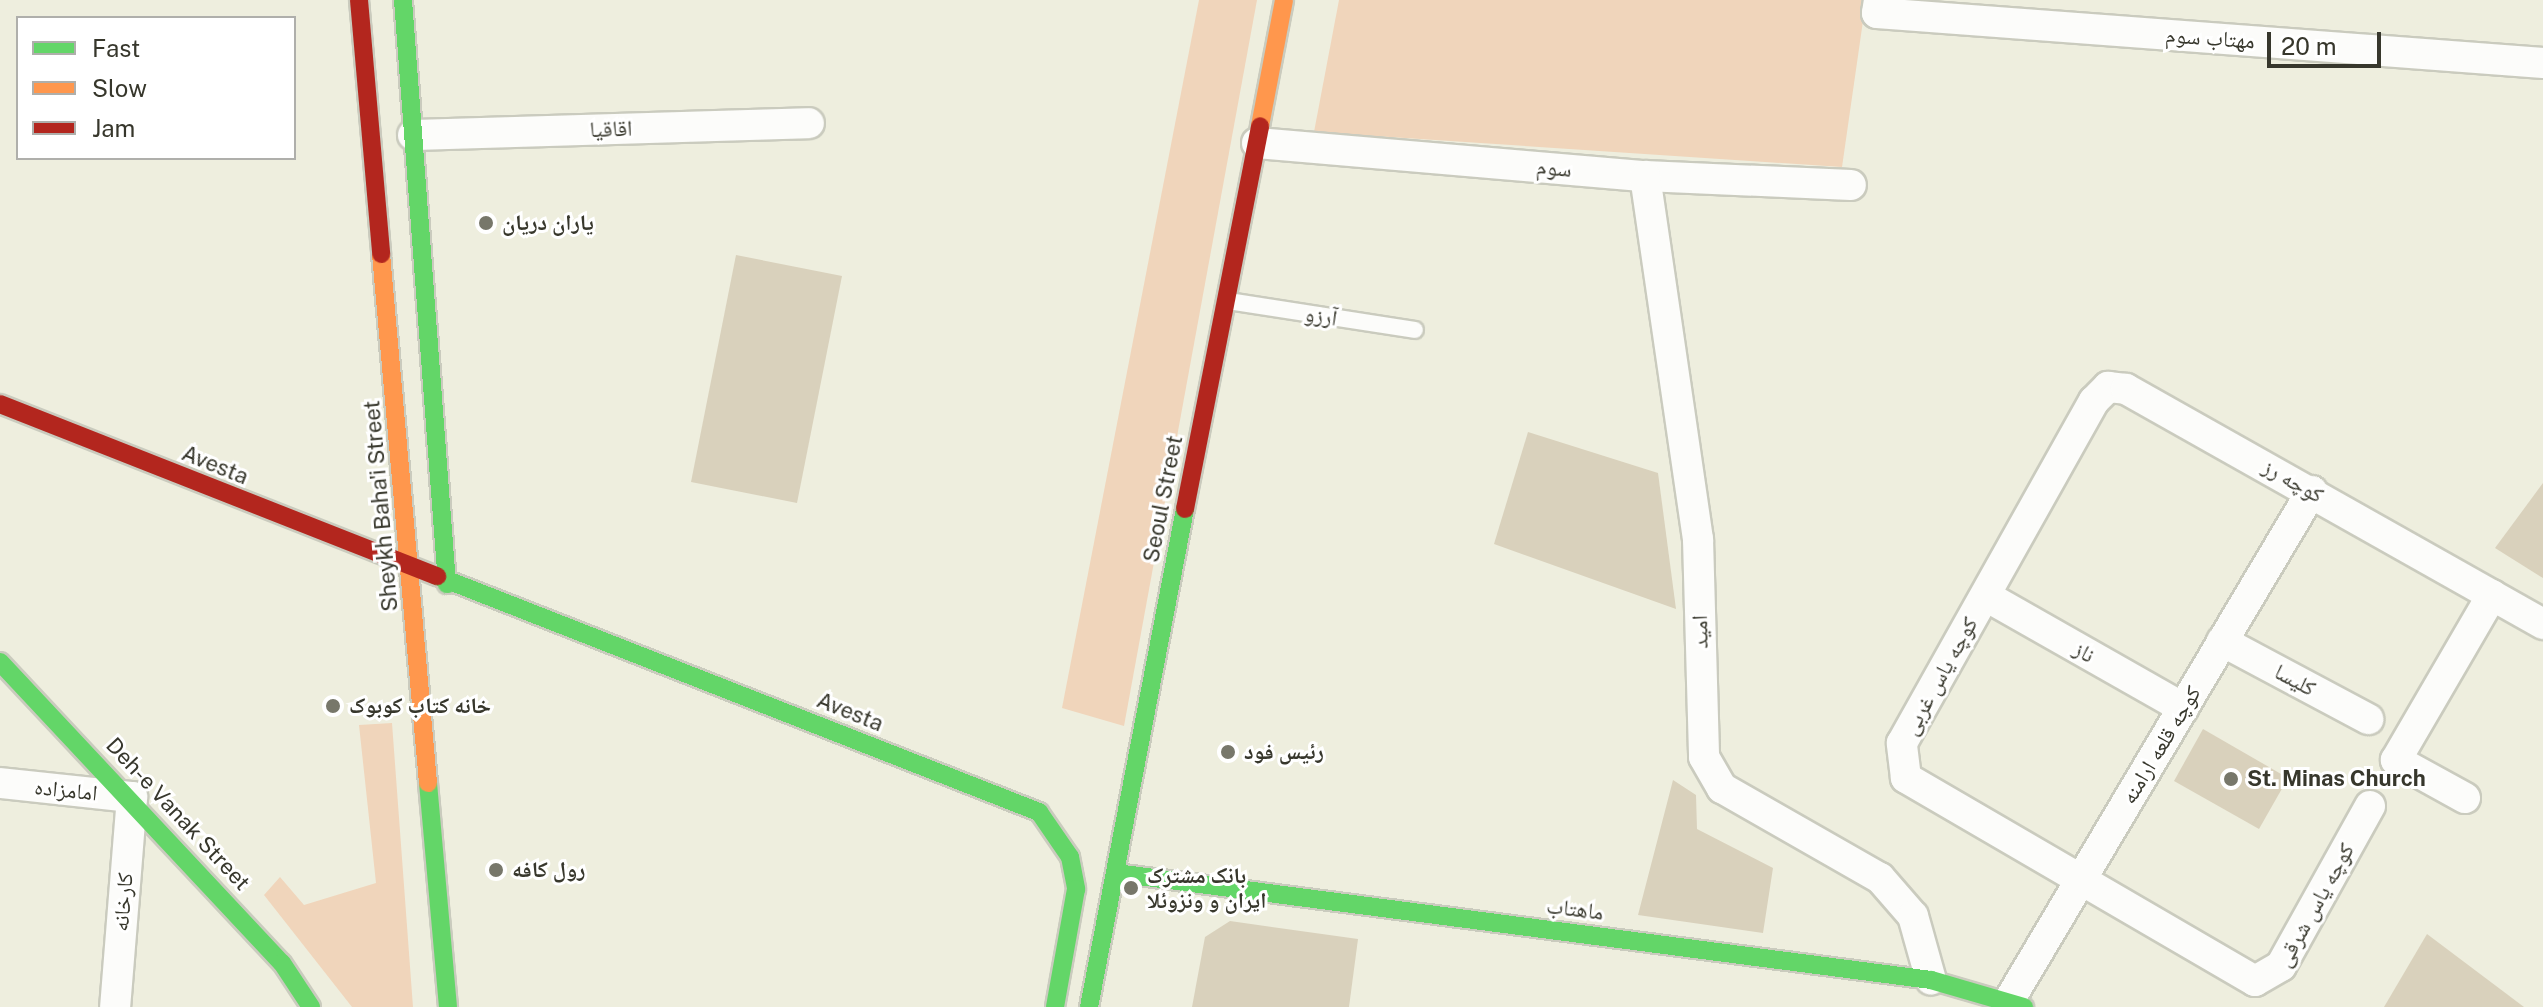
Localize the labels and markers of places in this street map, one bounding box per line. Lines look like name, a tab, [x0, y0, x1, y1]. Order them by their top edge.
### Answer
place label: یاران دریان	[502, 210, 594, 236]
marker: یاران دریان	[477, 214, 495, 232]
place label: خانه کتاب کوبوک	[349, 693, 491, 719]
marker: خانه کتاب کوبوک	[324, 697, 342, 715]
place label: رئیس فود	[1244, 739, 1324, 765]
marker: رئیس فود	[1219, 743, 1237, 761]
place label: St. Minas Church	[2247, 766, 2426, 792]
marker: St. Minas Church	[2222, 770, 2240, 788]
place label: رول کافه	[512, 857, 585, 883]
marker: رول کافه	[487, 861, 505, 879]
place label: بانک مشترک ایران و ونزوئلا	[1147, 862, 1266, 914]
marker: بانک مشترک ایران و ونزوئلا	[1122, 879, 1140, 897]

